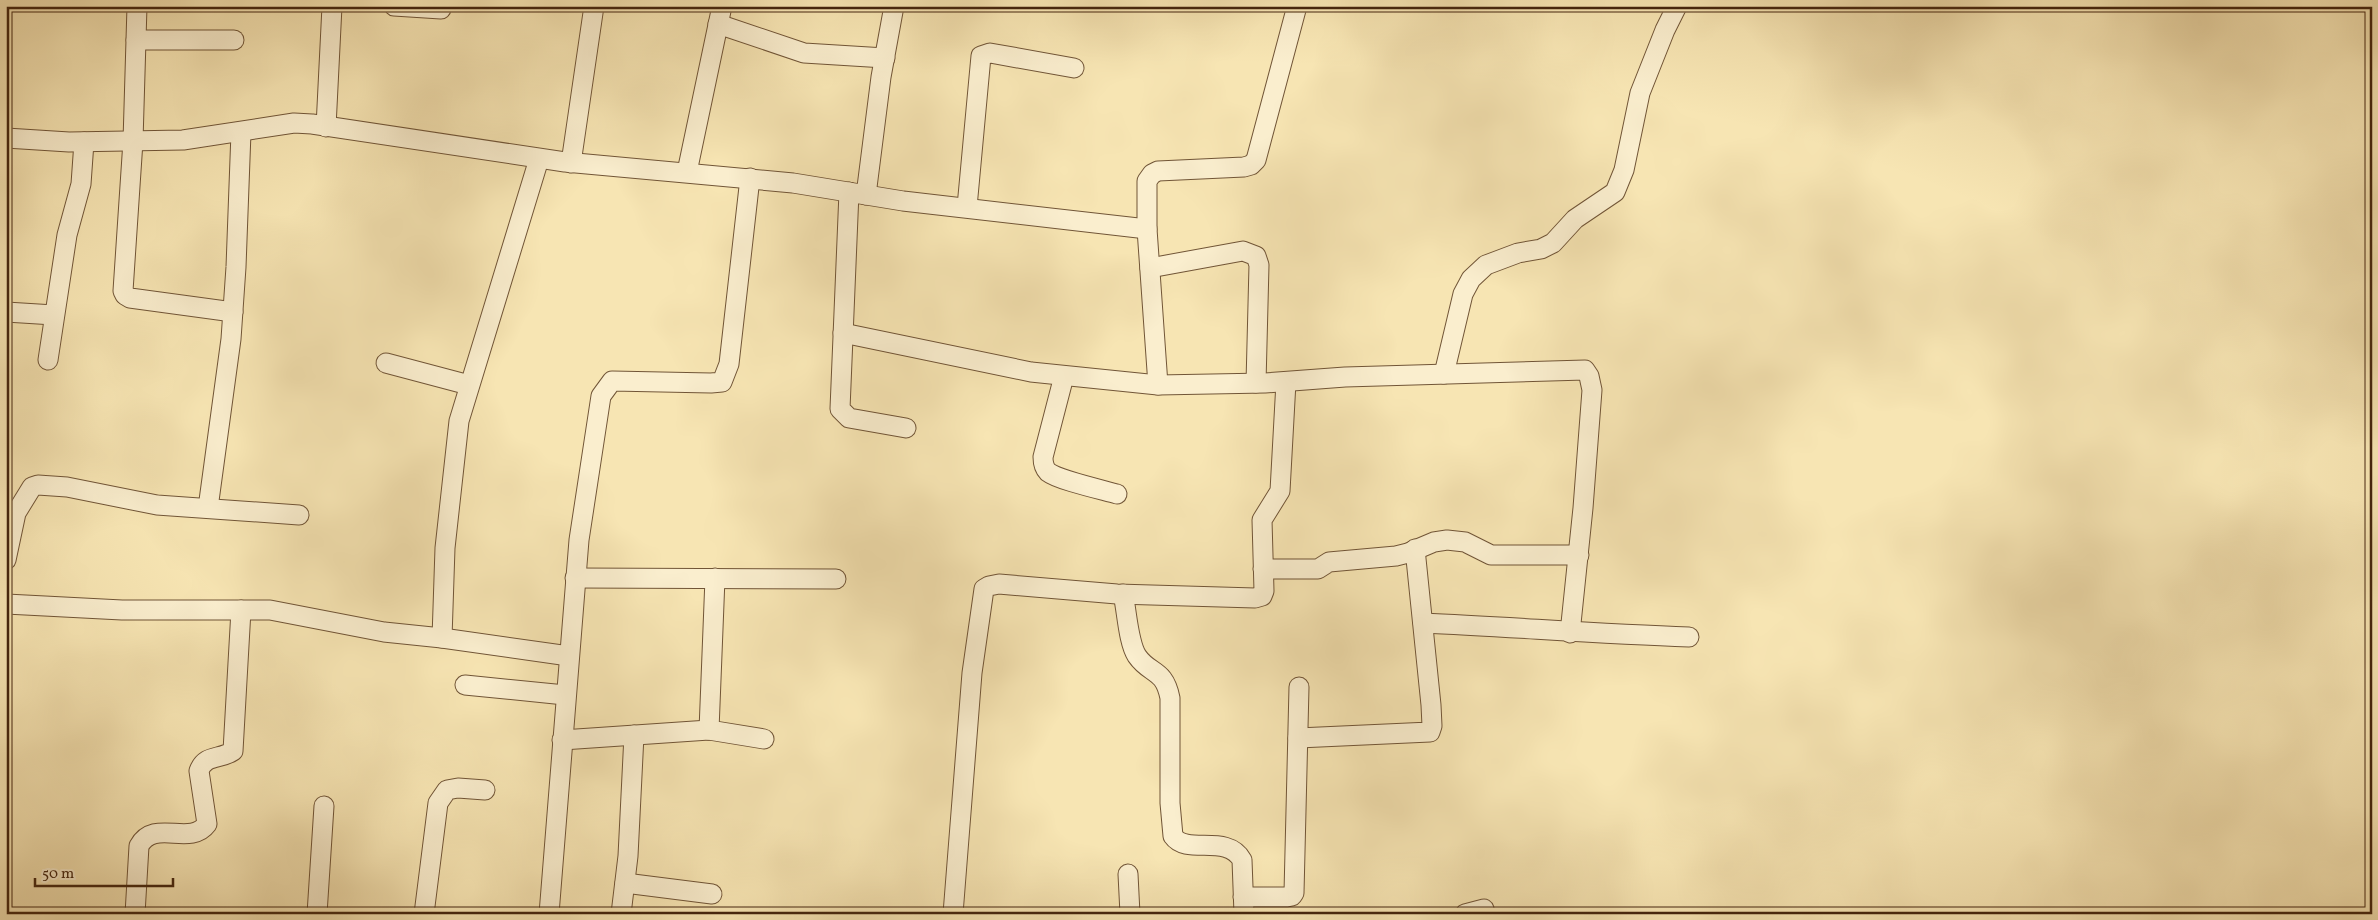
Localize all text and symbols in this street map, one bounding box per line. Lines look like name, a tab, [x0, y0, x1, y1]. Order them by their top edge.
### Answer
scale bar	[35, 855, 172, 887]
text: 50 m	[42, 864, 74, 885]

